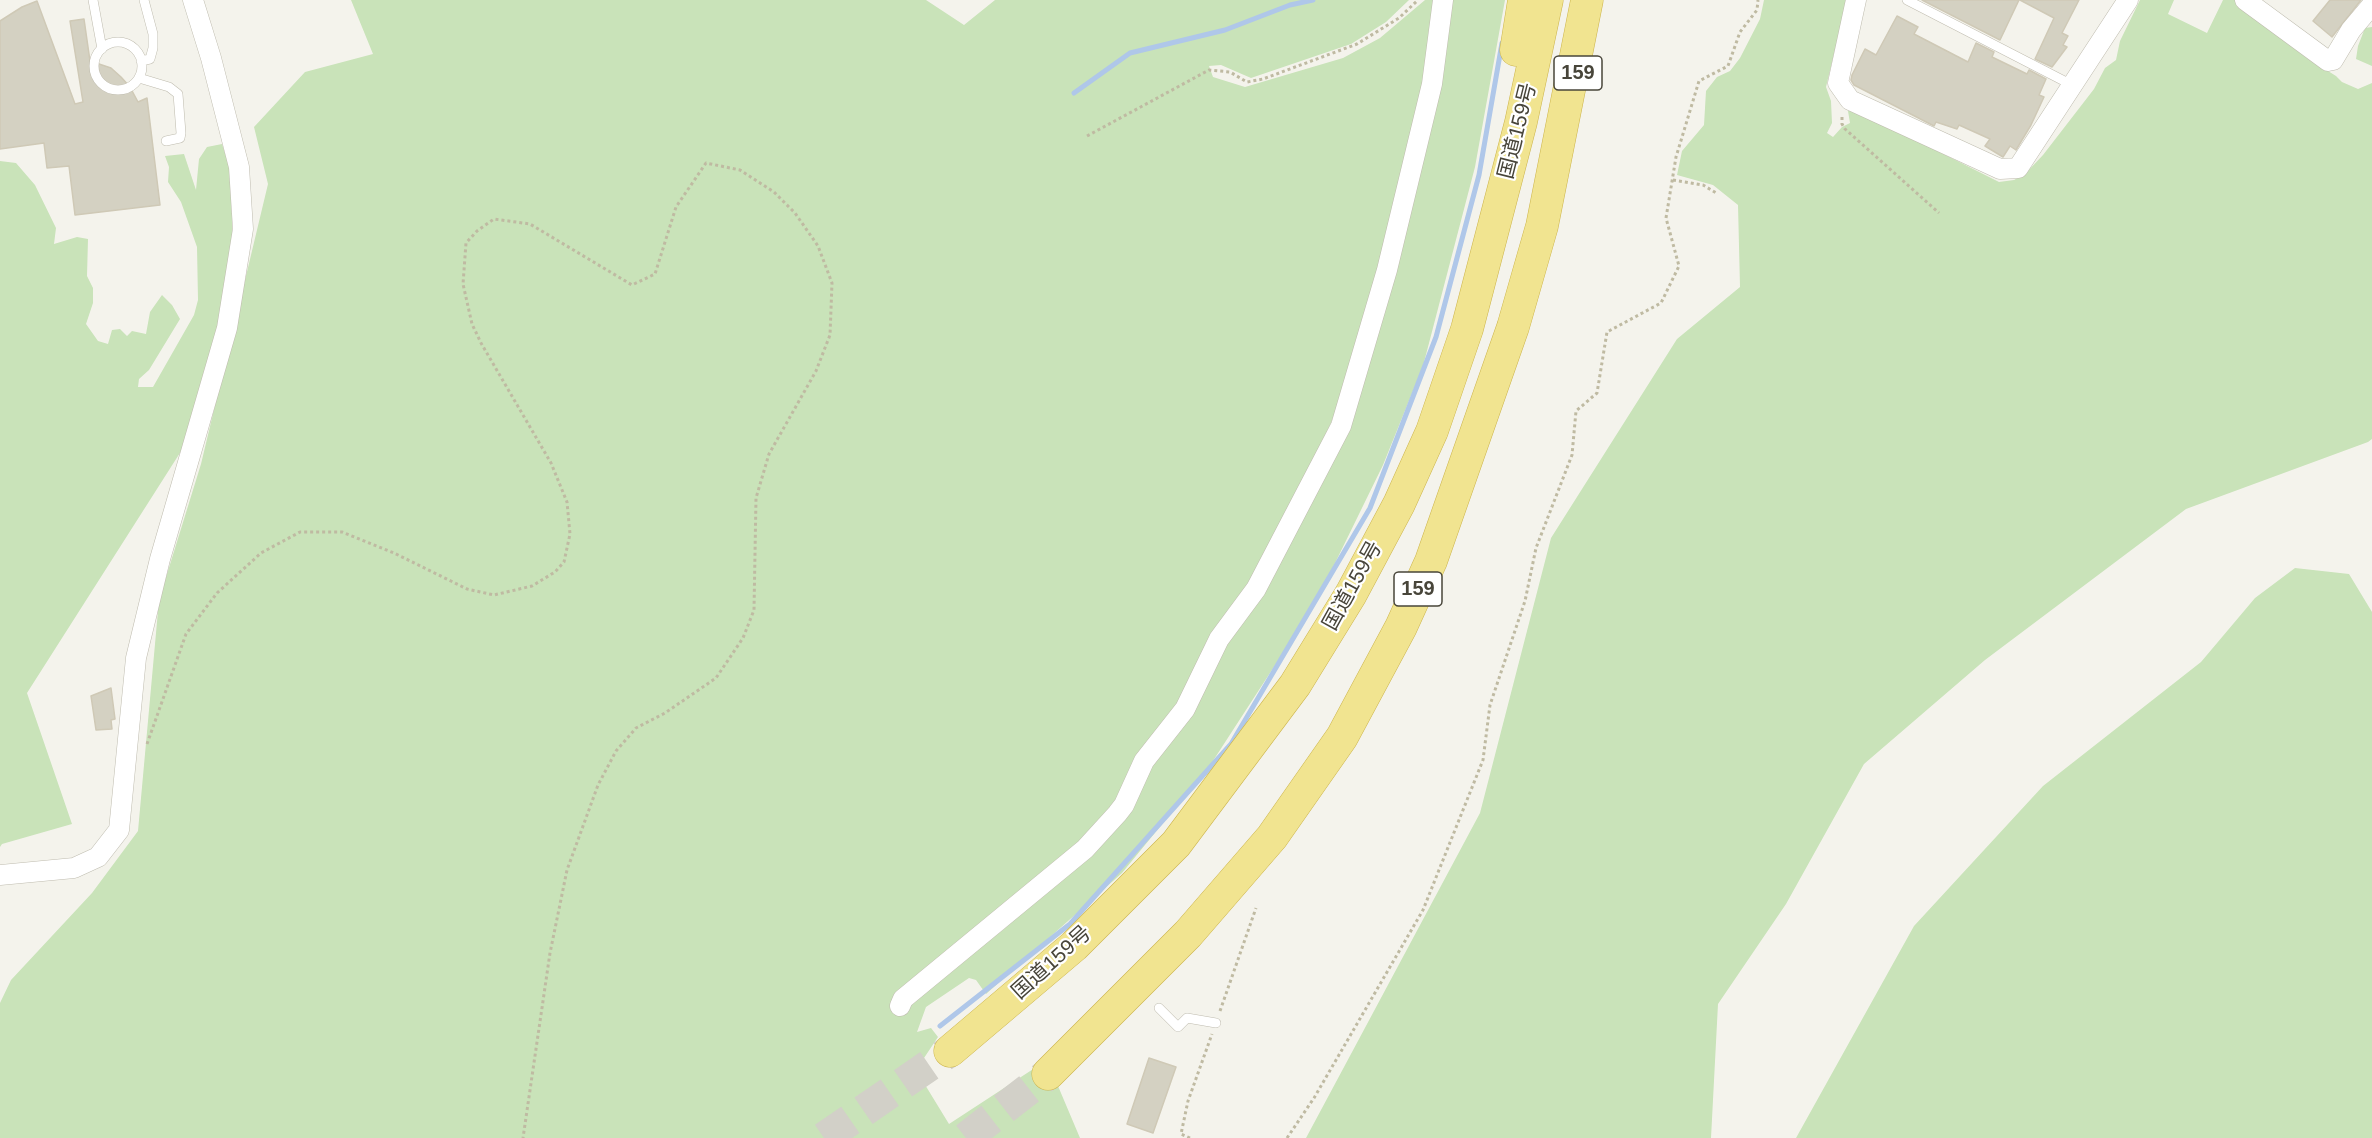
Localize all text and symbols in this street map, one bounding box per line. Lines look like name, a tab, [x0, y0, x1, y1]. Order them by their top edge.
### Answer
road number: 159	[1554, 56, 1602, 90]
street label: 国道159号	[1494, 80, 1542, 182]
street label: 国道159号	[1318, 537, 1388, 635]
road number: 159	[1394, 572, 1442, 606]
street label: 国道159号	[1007, 921, 1097, 1005]

